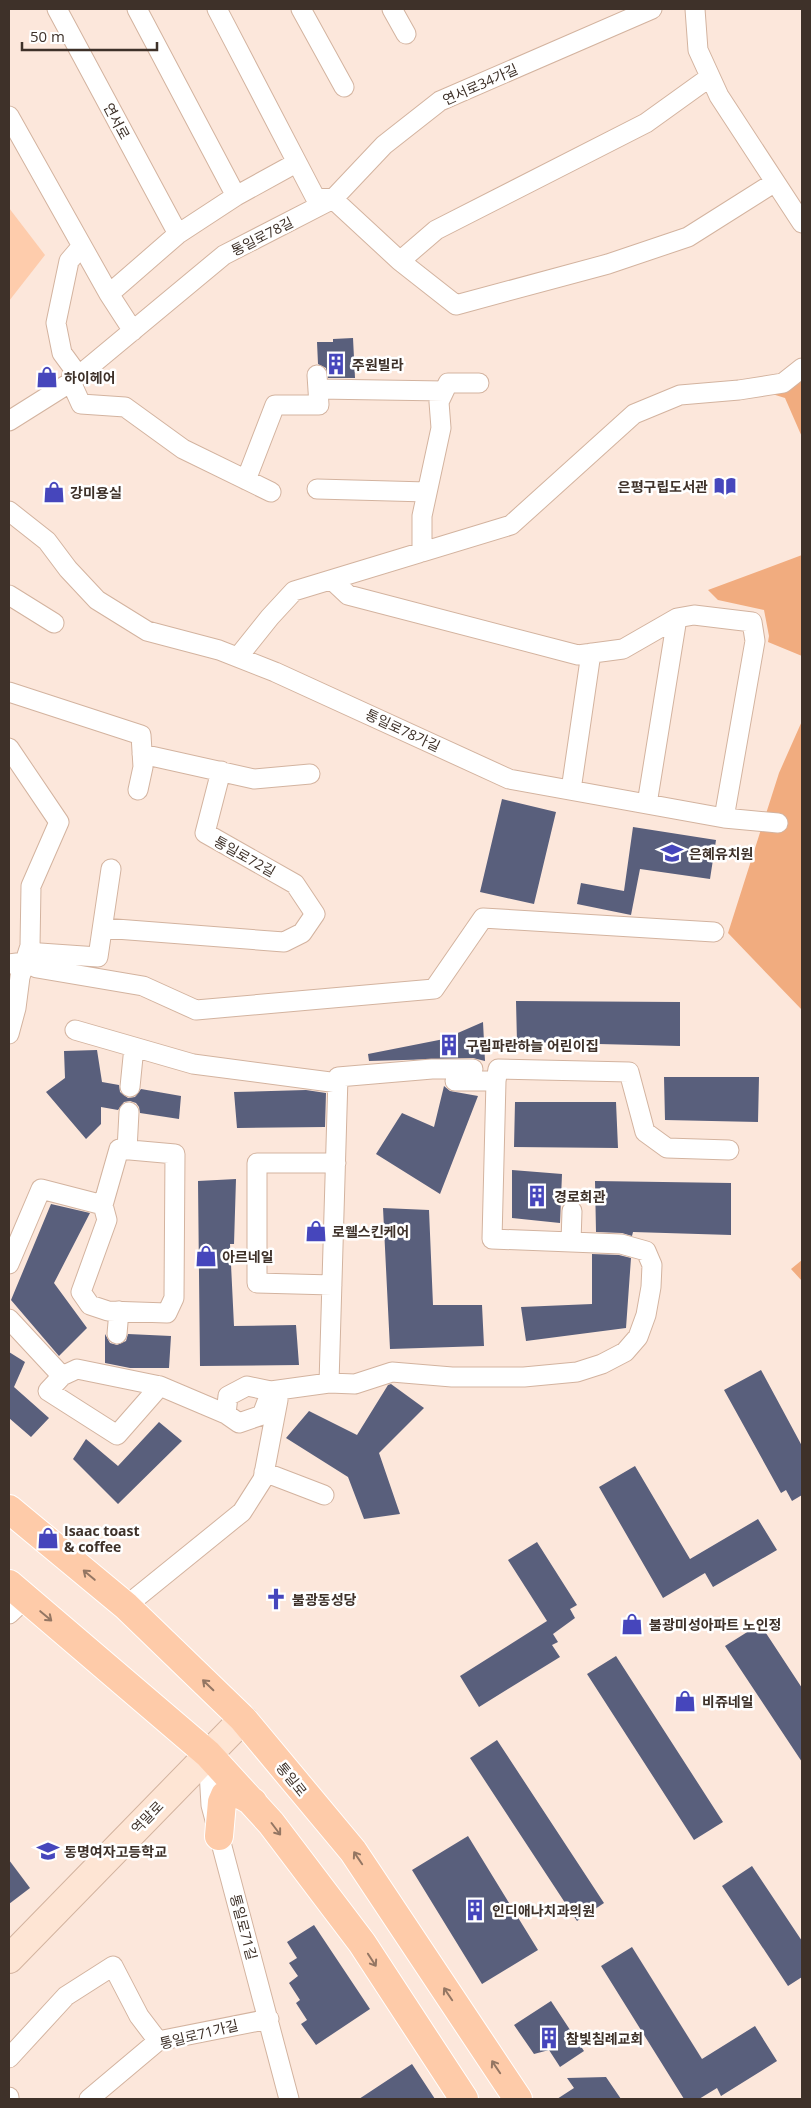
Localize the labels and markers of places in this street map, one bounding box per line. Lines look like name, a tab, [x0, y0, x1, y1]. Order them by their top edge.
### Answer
building icon: 주원빌라	[323, 351, 349, 377]
place label: 주원빌라	[352, 355, 404, 374]
shop icon: 하이헤어	[34, 364, 60, 390]
place label: 하이헤어	[64, 368, 116, 387]
library icon: 은평구립도서관	[712, 473, 738, 499]
place label: 은평구립도서관	[618, 477, 708, 496]
shop icon: 강미용실	[41, 479, 67, 505]
place label: 강미용실	[70, 483, 122, 502]
school or university icon: 은혜유치원	[659, 840, 685, 866]
place label: 은혜유치원	[689, 844, 753, 863]
building icon: 구립파란하늘 어린이집	[436, 1032, 462, 1058]
place label: 구립파란하늘 어린이집	[466, 1036, 598, 1055]
building icon: 경로회관	[524, 1183, 550, 1209]
place label: 경로회관	[554, 1187, 606, 1206]
shop icon: 로웰스킨케어	[303, 1218, 329, 1244]
place label: 로웰스킨케어	[332, 1222, 409, 1241]
shop icon: 아르네일	[193, 1243, 219, 1269]
place label: 아르네일	[222, 1247, 274, 1266]
place label: Isaac toast & coffee	[64, 1521, 140, 1556]
shop icon: Isaac toast & coffee	[35, 1525, 61, 1551]
church icon: 불광동성당	[263, 1586, 289, 1612]
place label: 불광동성당	[292, 1590, 357, 1609]
shop icon: 불광미성아파트 노인정	[619, 1611, 645, 1637]
place label: 불광미성아파트 노인정	[649, 1615, 781, 1634]
shop icon: 비쥬네일	[672, 1688, 698, 1714]
place label: 비쥬네일	[702, 1692, 754, 1711]
school or university icon: 동명여자고등학교	[35, 1838, 61, 1864]
place label: 동명여자고등학교	[64, 1842, 167, 1861]
building icon: 인디애나치과의원	[462, 1897, 488, 1923]
place label: 인디애나치과의원	[492, 1901, 595, 1920]
building icon: 참빛침례교회	[536, 2025, 562, 2051]
place label: 참빛침례교회	[566, 2029, 643, 2048]

